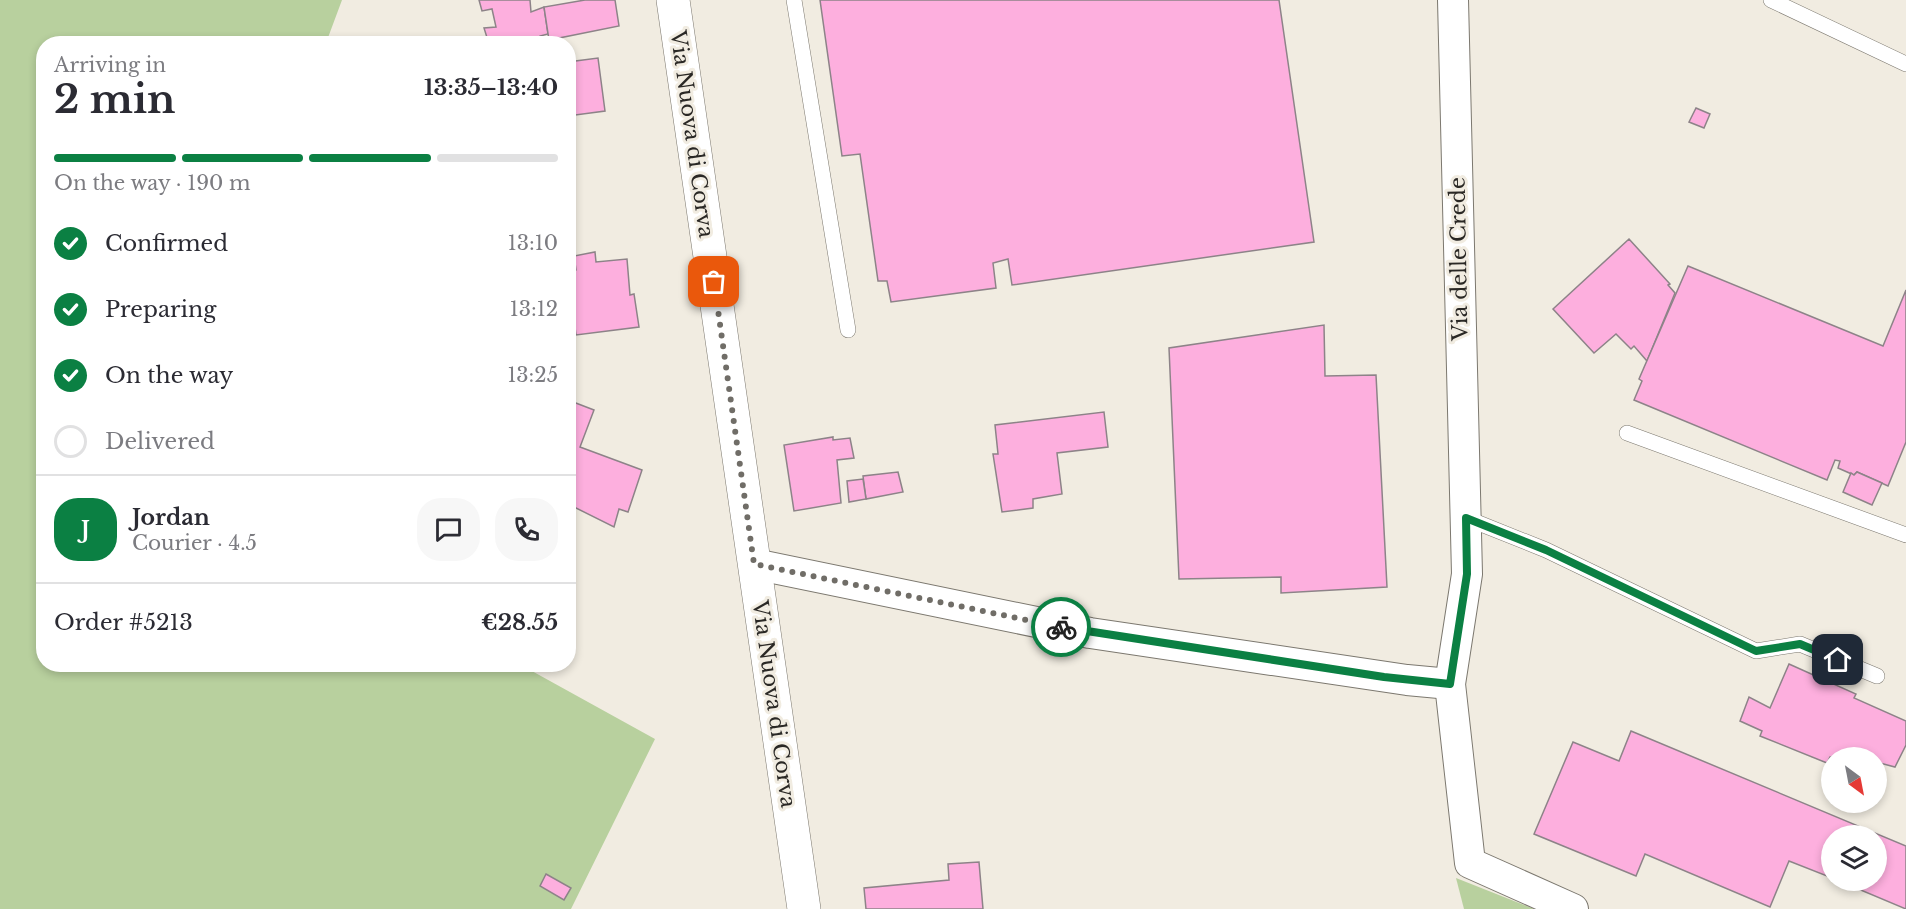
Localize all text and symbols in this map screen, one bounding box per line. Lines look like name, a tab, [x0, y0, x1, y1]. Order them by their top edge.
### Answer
street label: Via Nuova di Corva	[664, 28, 719, 240]
text: Arriving in	[54, 53, 166, 77]
text: 13:35–13:40	[424, 74, 558, 101]
text: 2 min	[54, 75, 175, 124]
text: On the way · 190 m	[54, 171, 251, 195]
street label: Via delle Crede	[1445, 177, 1473, 342]
icon: check	[54, 227, 87, 260]
text: Confirmed	[105, 230, 228, 257]
text: 13:10	[508, 231, 558, 255]
pin	[688, 256, 739, 307]
icon: bag	[697, 265, 730, 298]
icon: check	[54, 293, 87, 326]
text: Preparing	[105, 296, 216, 323]
text: 13:12	[510, 297, 558, 321]
icon: check	[54, 359, 87, 392]
text: On the way	[105, 362, 233, 389]
text: 13:25	[507, 363, 558, 387]
text: Delivered	[105, 428, 215, 455]
button: chat	[417, 498, 480, 561]
button: phone	[495, 498, 558, 561]
text: Jordan	[132, 504, 210, 531]
text: J	[81, 516, 90, 543]
text: Courier · 4.5	[132, 531, 257, 555]
courier	[1031, 597, 1091, 657]
street label: Via Nuova di Corva	[746, 598, 801, 810]
text: Order #5213	[54, 609, 193, 636]
text: €28.55	[481, 609, 558, 636]
icon: bike	[1045, 611, 1078, 644]
pin	[1812, 634, 1863, 685]
icon: home	[1821, 643, 1854, 676]
north arrow	[1821, 747, 1887, 813]
map controls	[1821, 747, 1887, 891]
button: layers	[1821, 825, 1887, 891]

